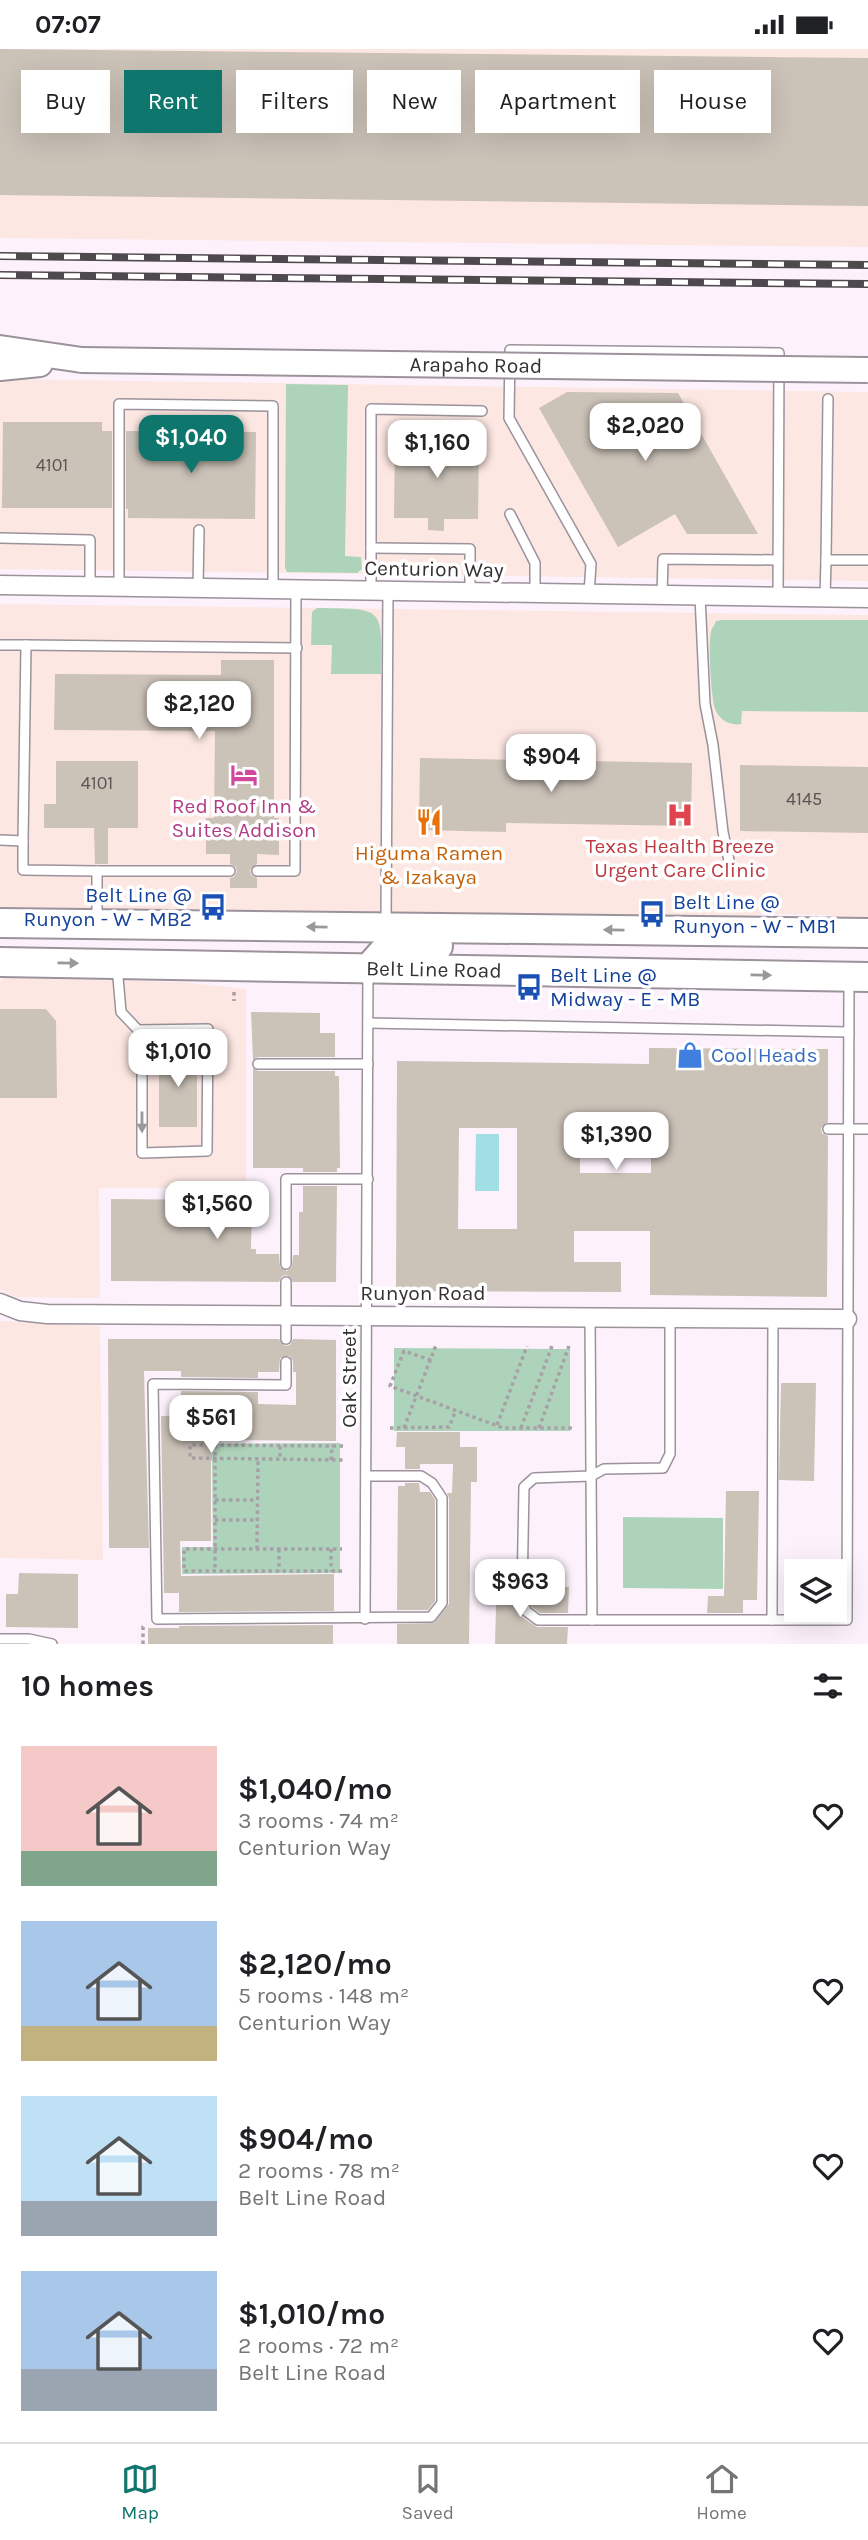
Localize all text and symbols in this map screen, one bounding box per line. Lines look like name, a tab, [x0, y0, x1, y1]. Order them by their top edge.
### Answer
text: 07:07	[35, 9, 101, 40]
chip: Buy	[21, 70, 110, 133]
chip: Rent	[124, 70, 222, 133]
chip: Filters	[236, 70, 353, 133]
chip: New	[367, 70, 461, 133]
chip: Apartment	[475, 70, 640, 133]
chip: House	[654, 70, 771, 133]
street label: Arapaho Road	[410, 352, 542, 378]
pin: $2,020	[588, 403, 702, 463]
text: $2,020	[606, 412, 684, 439]
pin: $1,040	[134, 415, 248, 475]
pin: $1,160	[380, 421, 494, 480]
text: $1,040	[155, 424, 227, 451]
text: $1,160	[404, 429, 470, 456]
house number: 4101	[36, 454, 68, 476]
street label: Centurion Way	[364, 556, 504, 582]
pin: $2,120	[142, 681, 256, 741]
text: $2,120	[163, 690, 235, 717]
pin: $904	[510, 735, 592, 794]
text: $904	[522, 743, 580, 770]
hotel icon: Red Roof Inn & Suites Addison	[229, 760, 259, 790]
house number: 4101	[81, 772, 113, 794]
house number: 4145	[786, 788, 822, 810]
place label: Red Roof Inn & Suites Addison	[172, 794, 316, 842]
hospital icon: Texas Health Breeze Urgent Care Clinic	[665, 800, 695, 830]
restaurant icon: Higuma Ramen & Izakaya	[414, 807, 444, 837]
place label: Texas Health Breeze Urgent Care Clinic	[586, 834, 774, 882]
place label: Higuma Ramen & Izakaya	[355, 841, 503, 889]
place label: Belt Line @ Runyon - W - MB2	[23, 883, 192, 931]
place label: Belt Line @ Runyon - W - MB1	[673, 890, 836, 938]
bus stop icon: Belt Line @ Runyon - W - MB2	[198, 892, 228, 922]
bus stop icon: Belt Line @ Runyon - W - MB1	[637, 899, 667, 929]
one-way arrow	[306, 921, 328, 933]
one-way arrow	[603, 925, 625, 936]
street label: Belt Line Road	[366, 956, 502, 983]
one-way arrow	[57, 958, 79, 969]
place label: Belt Line @ Midway - E - MB	[550, 963, 700, 1011]
one-way arrow	[750, 969, 772, 981]
bus stop icon: Belt Line @ Midway - E - MB	[514, 972, 544, 1002]
pin: $1,010	[121, 1030, 235, 1089]
text: $1,010	[144, 1038, 212, 1065]
shop icon: Cool Heads	[675, 1040, 705, 1070]
place label: Cool Heads	[711, 1043, 818, 1067]
one-way arrow	[136, 1112, 148, 1134]
pin: $1,390	[559, 1113, 673, 1172]
text: $1,390	[580, 1121, 652, 1148]
pin: $1,560	[160, 1181, 274, 1241]
text: $1,560	[181, 1190, 253, 1217]
street label: Runyon Road	[360, 1281, 486, 1305]
street label: Oak Street	[337, 1328, 361, 1428]
pin: $561	[170, 1395, 252, 1455]
text: $561	[185, 1404, 237, 1431]
pin: $963	[479, 1559, 561, 1619]
map controls	[784, 1559, 847, 1622]
button: layers	[784, 1559, 847, 1622]
text: $963	[491, 1568, 549, 1595]
icon: filters	[809, 1667, 847, 1705]
text: 10 homes	[21, 1668, 154, 1704]
text: $1,040/mo	[238, 1771, 392, 1807]
icon: home	[77, 1774, 161, 1858]
icon: heart	[809, 1797, 847, 1835]
text: 3 rooms · 74 m²	[238, 1807, 399, 1834]
text: Centurion Way	[238, 1834, 391, 1861]
text: $2,120/mo	[238, 1946, 392, 1982]
icon: home	[77, 1949, 161, 2033]
icon: heart	[809, 1972, 847, 2010]
text: 5 rooms · 148 m²	[238, 1982, 409, 2009]
text: Centurion Way	[238, 2009, 391, 2036]
text: $904/mo	[238, 2121, 373, 2157]
icon: home	[77, 2124, 161, 2208]
icon: heart	[809, 2147, 847, 2185]
text: 2 rooms · 78 m²	[238, 2157, 400, 2184]
text: Belt Line Road	[238, 2184, 386, 2211]
text: $1,010/mo	[238, 2296, 385, 2332]
icon: home	[77, 2299, 161, 2383]
icon: heart	[809, 2322, 847, 2360]
text: 2 rooms · 72 m²	[238, 2332, 399, 2359]
text: Belt Line Road	[238, 2359, 386, 2386]
tab: Map	[121, 2460, 159, 2524]
tab: Saved	[401, 2460, 454, 2524]
tab: Home	[696, 2460, 747, 2524]

